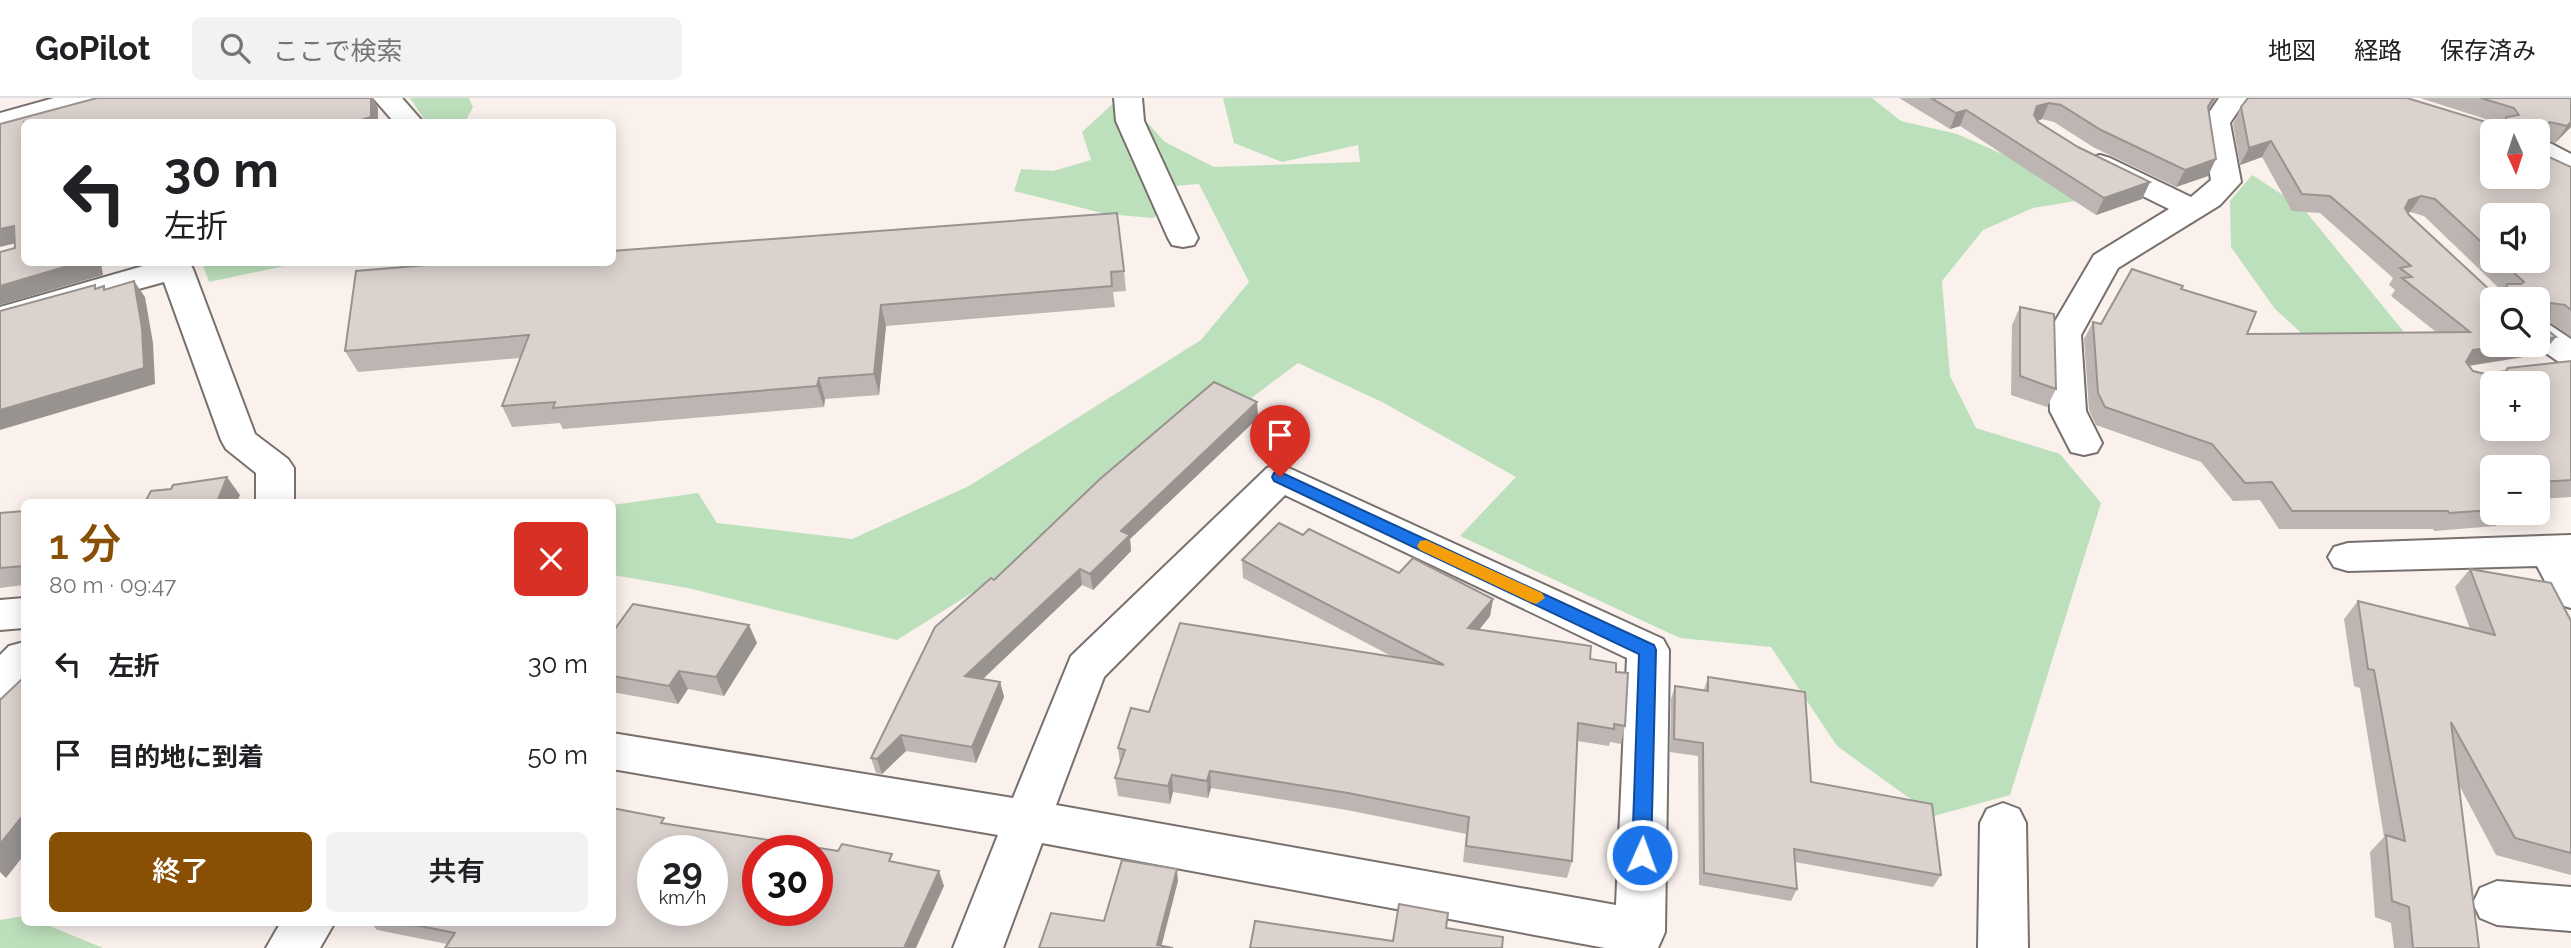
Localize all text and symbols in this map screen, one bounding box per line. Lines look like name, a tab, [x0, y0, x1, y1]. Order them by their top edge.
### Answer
search box	[192, 17, 682, 80]
text: GoPilot	[35, 29, 150, 68]
icon: search	[216, 29, 254, 67]
text: ここで検索	[272, 36, 402, 66]
text: 地図	[2268, 36, 2316, 65]
text: 経路	[2354, 36, 2402, 65]
text: 保存済み	[2440, 36, 2536, 65]
north arrow	[2480, 119, 2550, 189]
map controls	[2480, 119, 2550, 525]
text: 30 m	[164, 141, 279, 198]
icon: left	[49, 147, 140, 238]
button: sound	[2480, 203, 2550, 273]
text: 左折	[164, 207, 228, 244]
button: search	[2480, 287, 2550, 357]
button: +	[2480, 371, 2550, 441]
pin	[1250, 405, 1310, 477]
icon: arrive	[1261, 416, 1299, 454]
button: −	[2480, 455, 2550, 525]
text: 1 分	[49, 520, 121, 569]
button: close	[514, 522, 588, 596]
text: 80 m · 09:47	[49, 571, 176, 598]
icon: left	[49, 645, 87, 683]
text: 30 m	[528, 649, 588, 679]
text: 左折	[108, 651, 160, 681]
icon: arrive	[49, 736, 87, 774]
text: 50 m	[527, 740, 588, 770]
text: 目的地に到着	[108, 742, 264, 772]
position arrow	[1605, 818, 1679, 892]
button: 終了	[49, 832, 312, 912]
button: 共有	[326, 832, 588, 912]
speed limit sign: 30	[742, 835, 833, 926]
text: 29	[662, 851, 703, 892]
text: km/h	[659, 887, 706, 908]

